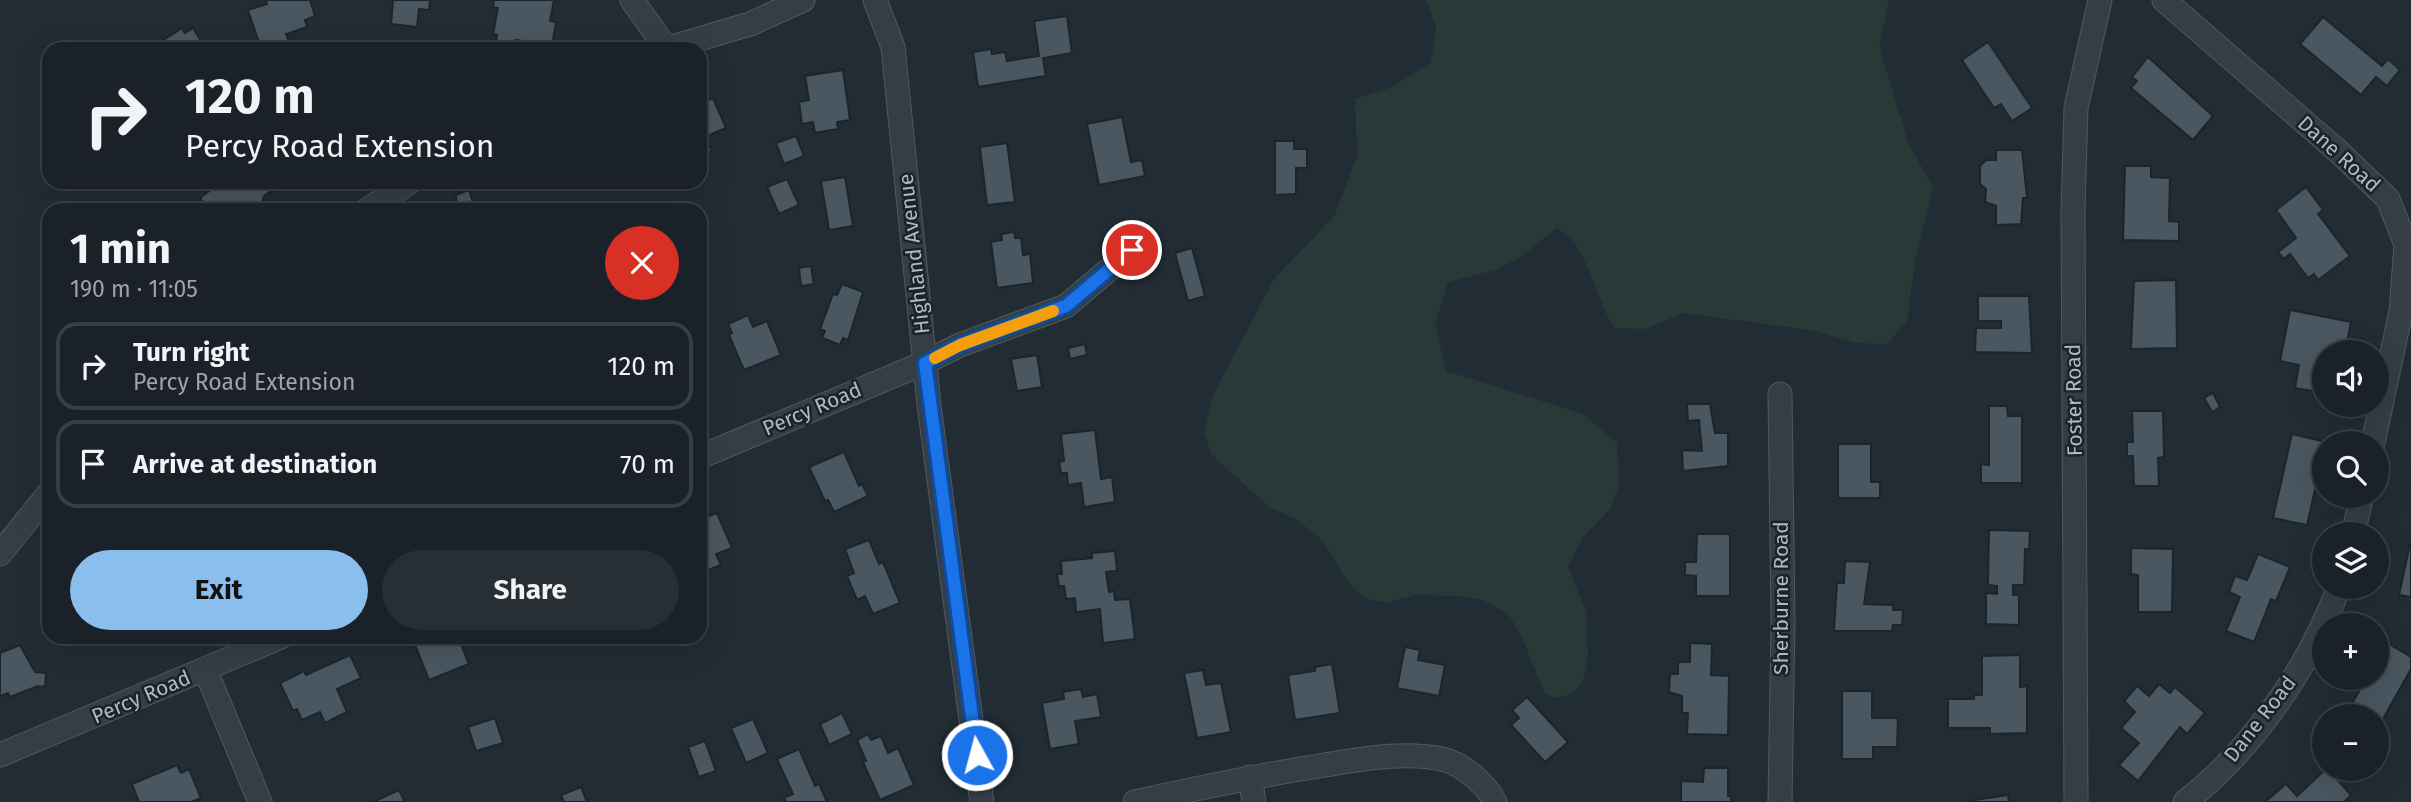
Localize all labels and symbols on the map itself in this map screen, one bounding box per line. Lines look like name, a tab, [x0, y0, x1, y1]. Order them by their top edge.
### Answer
street label: Dane Road	[2292, 110, 2386, 198]
street label: Highland Avenue	[893, 173, 935, 335]
pin	[1102, 220, 1162, 280]
street label: Foster Road	[2060, 344, 2088, 456]
street label: Percy Road	[759, 377, 865, 441]
street label: Sherburne Road	[1768, 521, 1794, 675]
street label: Percy Road	[88, 665, 194, 729]
street label: Dane Road	[2218, 671, 2302, 767]
position arrow	[940, 718, 1014, 792]

